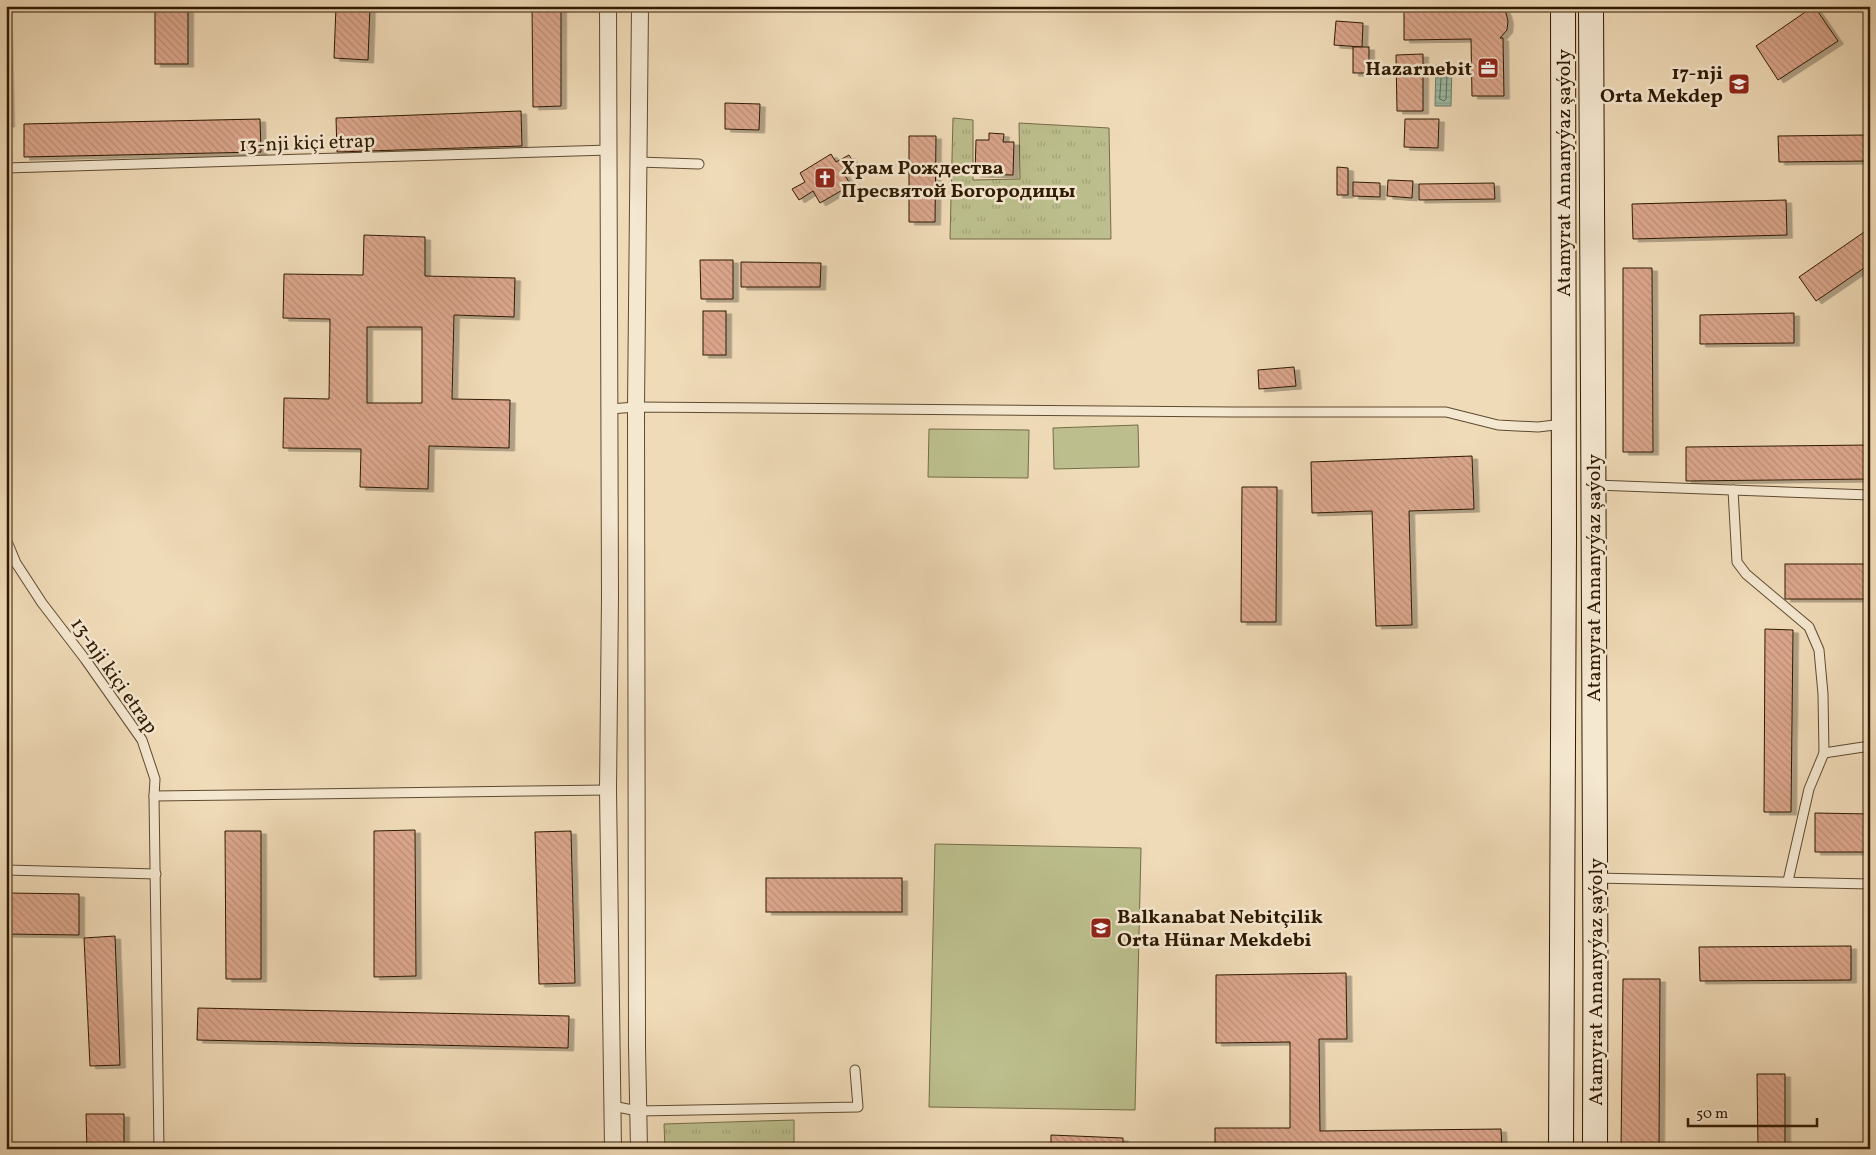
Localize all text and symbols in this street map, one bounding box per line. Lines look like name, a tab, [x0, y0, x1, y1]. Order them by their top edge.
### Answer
street label: Atamyrat Annanyýaz şaýoly	[1551, 49, 1579, 297]
place label: Hazarnebit	[1365, 56, 1472, 84]
office icon: Hazarnebit	[1476, 56, 1500, 80]
place label: 17-nji Orta Mekdep	[1600, 60, 1723, 111]
school or university icon: 17-nji Orta Mekdep	[1727, 72, 1751, 96]
street label: 13-nji kiçi etrap	[239, 128, 376, 160]
place label: Храм Рождества Пресвятой Богородицы	[841, 155, 1076, 206]
church icon: Храм Рождества Пресвятой Богородицы	[813, 166, 837, 190]
street label: Atamyrat Annanyýaz şaýoly	[1581, 454, 1609, 702]
street label: 13-nji kiçi etrap	[63, 612, 164, 740]
street label: Atamyrat Annanyýaz şaýoly	[1583, 858, 1611, 1106]
place label: Balkanabat Nebitçilik Orta Hünar Mekdebi	[1117, 904, 1323, 955]
school or university icon: Balkanabat Nebitçilik Orta Hünar Mekdebi	[1089, 916, 1113, 940]
scale bar	[1688, 1095, 1817, 1127]
text: 50 m	[1696, 1104, 1728, 1125]

